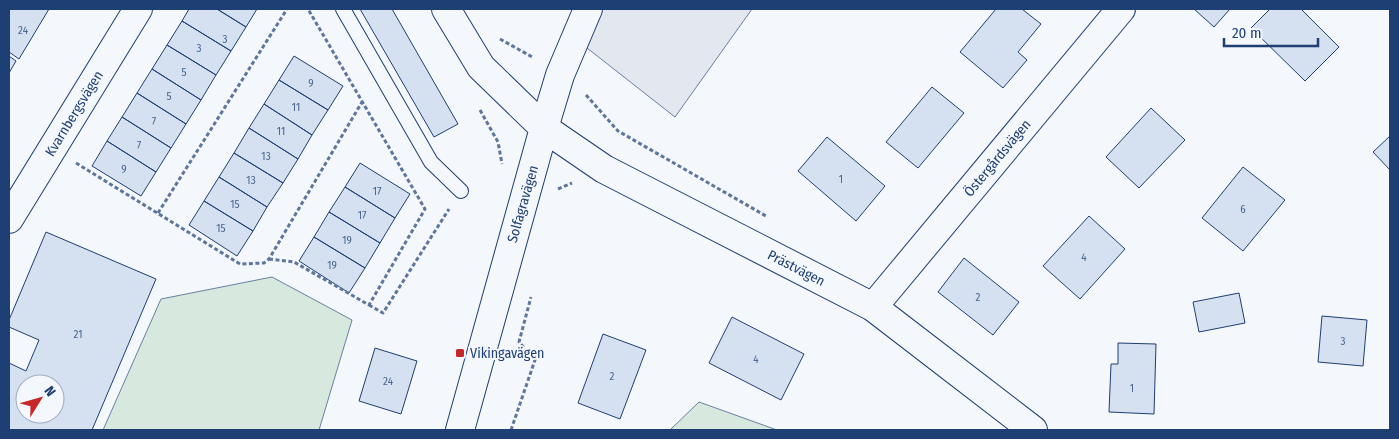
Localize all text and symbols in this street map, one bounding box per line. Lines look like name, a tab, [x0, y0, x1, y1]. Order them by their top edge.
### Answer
scale bar	[1224, 15, 1318, 47]
house number: 24	[18, 24, 29, 37]
text: 20 m	[1232, 24, 1262, 42]
house number: 3	[223, 33, 228, 46]
house number: 3	[197, 42, 202, 55]
house number: 5	[181, 66, 187, 79]
street label: Kvarnbergsvägen	[41, 67, 107, 159]
house number: 9	[308, 77, 314, 90]
house number: 5	[166, 90, 172, 103]
house number: 11	[292, 101, 300, 114]
house number: 7	[152, 115, 157, 128]
street label: Östergårdsvägen	[959, 116, 1034, 200]
house number: 11	[277, 125, 285, 138]
house number: 7	[137, 139, 142, 152]
house number: 13	[261, 150, 271, 163]
house number: 9	[121, 163, 127, 176]
street label: Solfagravägen	[504, 163, 542, 245]
house number: 1	[839, 173, 843, 186]
house number: 13	[246, 174, 256, 187]
house number: 17	[373, 185, 382, 198]
house number: 15	[230, 198, 240, 211]
house number: 6	[1240, 203, 1246, 216]
house number: 17	[358, 209, 367, 222]
house number: 15	[216, 222, 226, 235]
house number: 19	[342, 234, 352, 247]
street label: Prästvägen	[765, 246, 828, 290]
house number: 4	[1081, 251, 1087, 264]
house number: 19	[327, 259, 337, 272]
house number: 2	[976, 291, 981, 304]
house number: 21	[74, 328, 82, 341]
house number: 3	[1341, 335, 1346, 348]
place label: Vikingavägen	[470, 345, 544, 362]
marker: Vikingavägen	[454, 347, 466, 359]
house number: 4	[753, 353, 759, 366]
house number: 2	[610, 370, 615, 383]
north arrow	[15, 374, 65, 424]
house number: 24	[383, 375, 394, 388]
house number: 1	[1130, 382, 1134, 395]
text: N	[41, 383, 59, 400]

